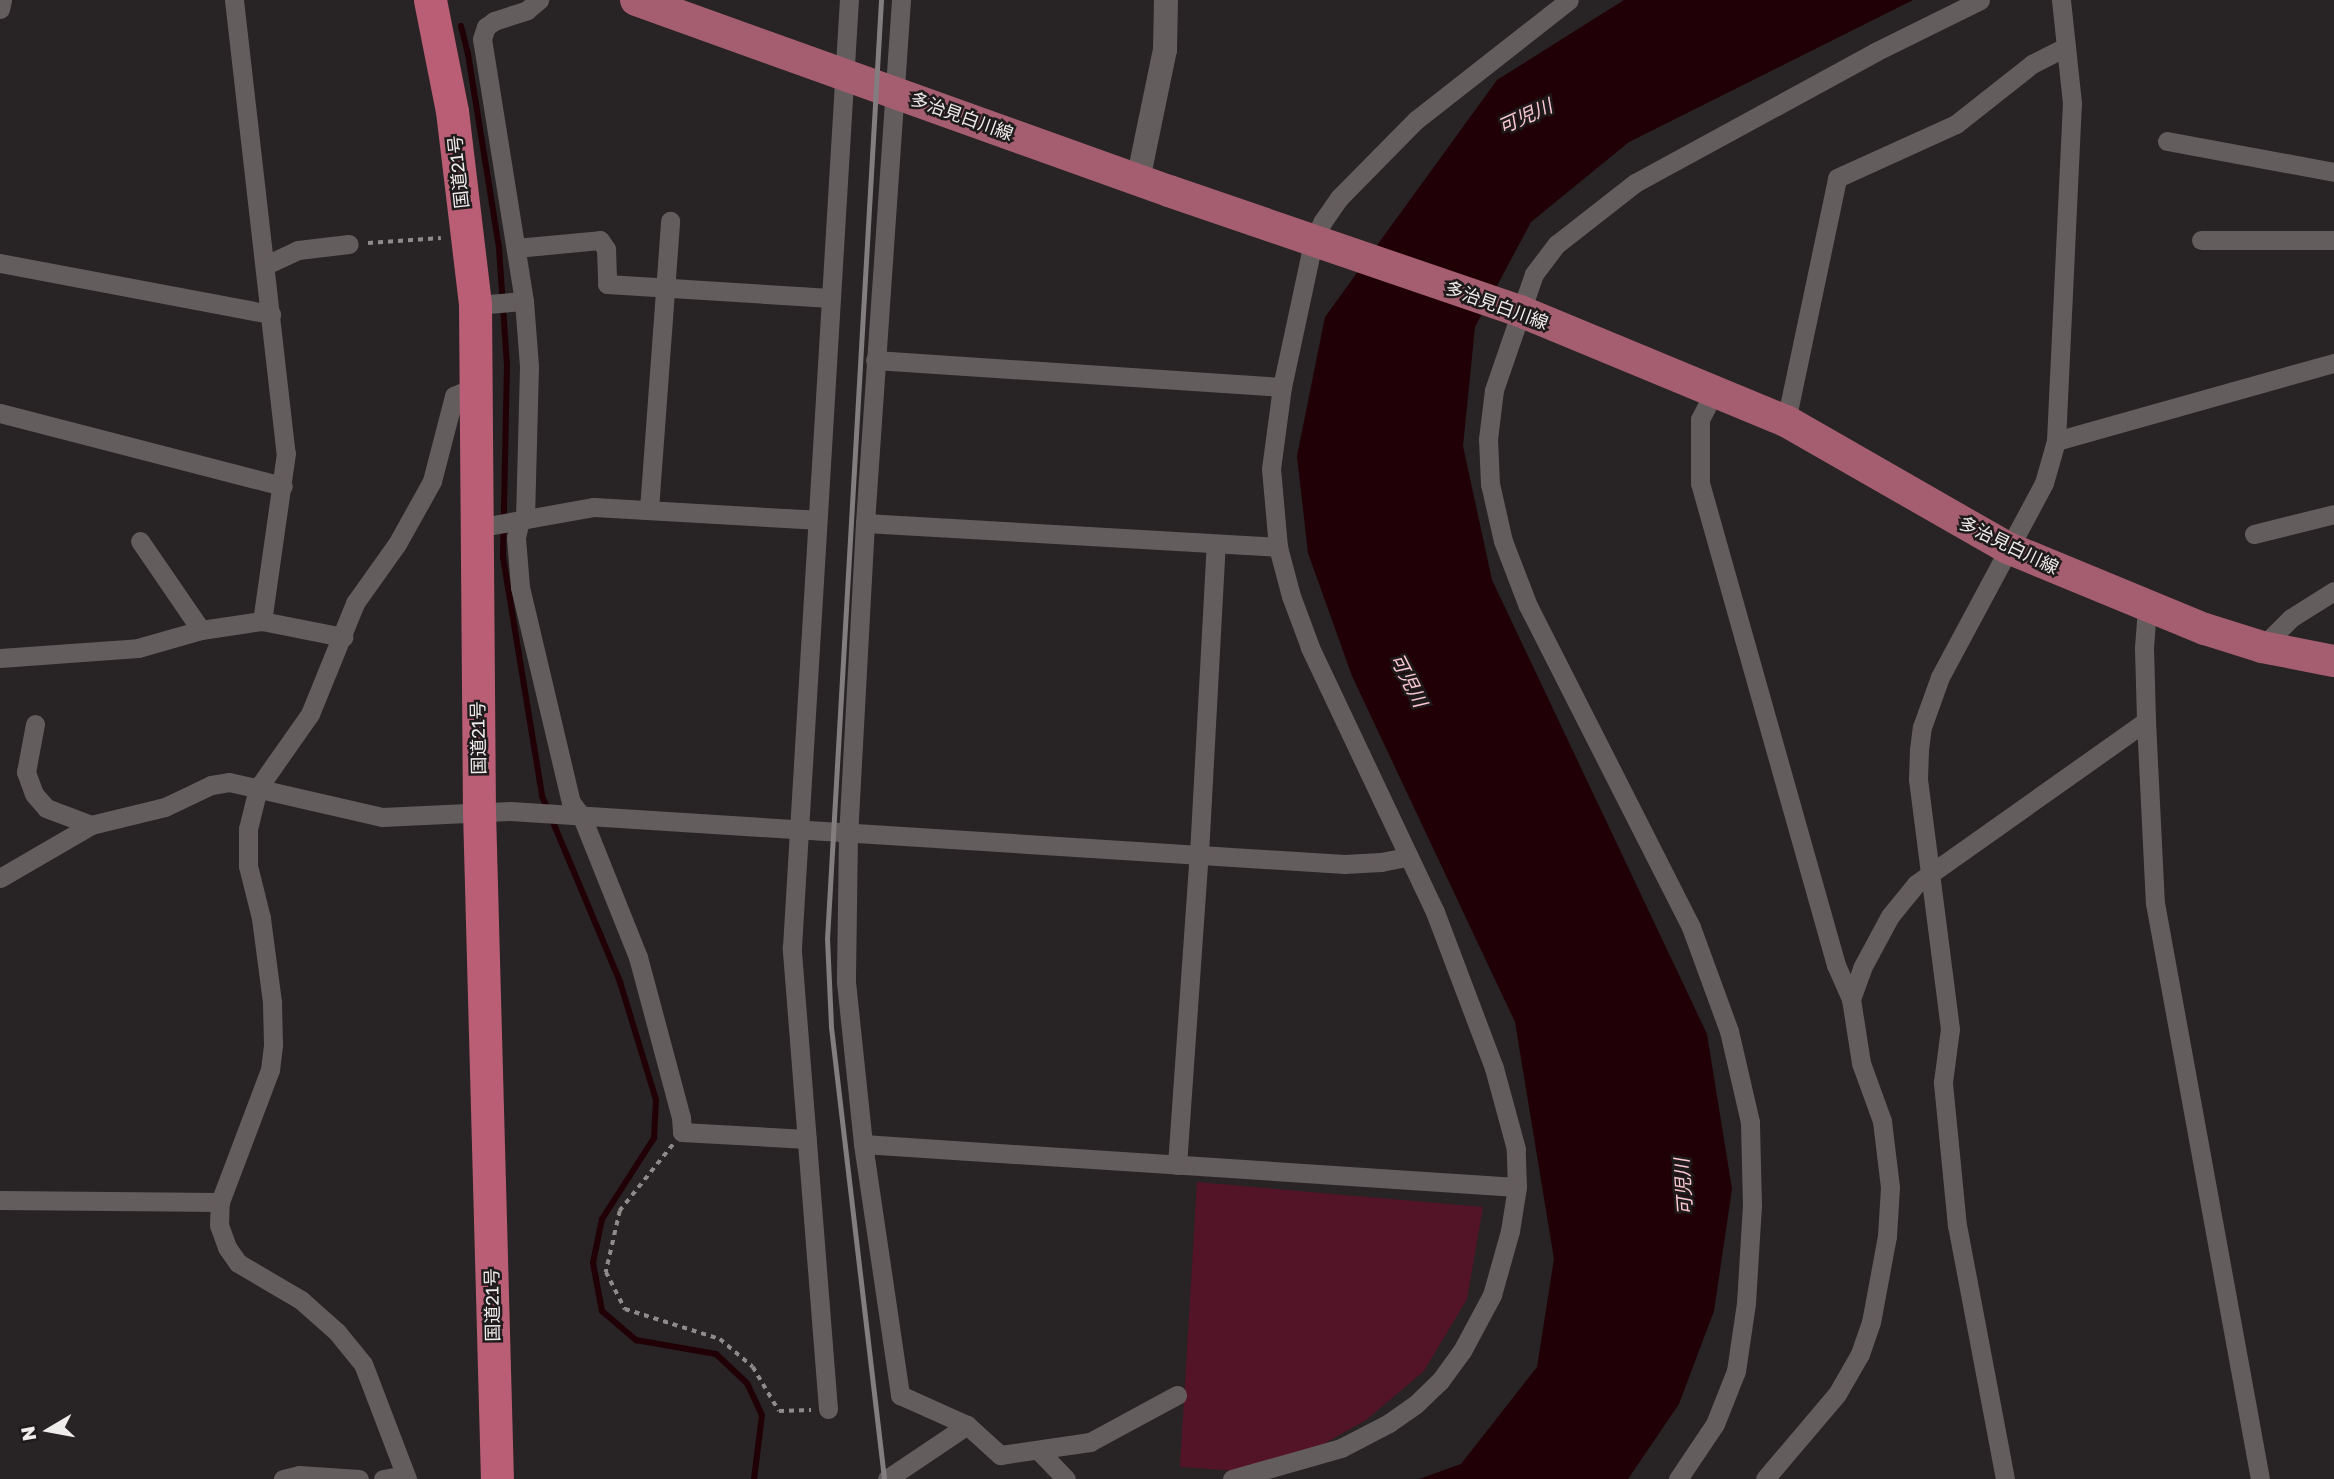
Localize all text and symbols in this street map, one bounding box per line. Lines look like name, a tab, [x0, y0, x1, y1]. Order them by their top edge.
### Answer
street label: 多治見白川線	[908, 87, 1016, 145]
water label: 可児川	[1494, 94, 1556, 138]
street label: 国道21号	[443, 134, 473, 210]
street label: 多治見白川線	[1443, 276, 1551, 334]
street label: 多治見白川線	[1956, 512, 2062, 578]
water label: 可児川	[1386, 649, 1432, 711]
street label: 国道21号	[467, 701, 489, 775]
water label: 可児川	[1670, 1158, 1696, 1216]
street label: 国道21号	[481, 1268, 503, 1342]
north arrow	[14, 1395, 84, 1465]
text: N	[15, 1425, 40, 1443]

